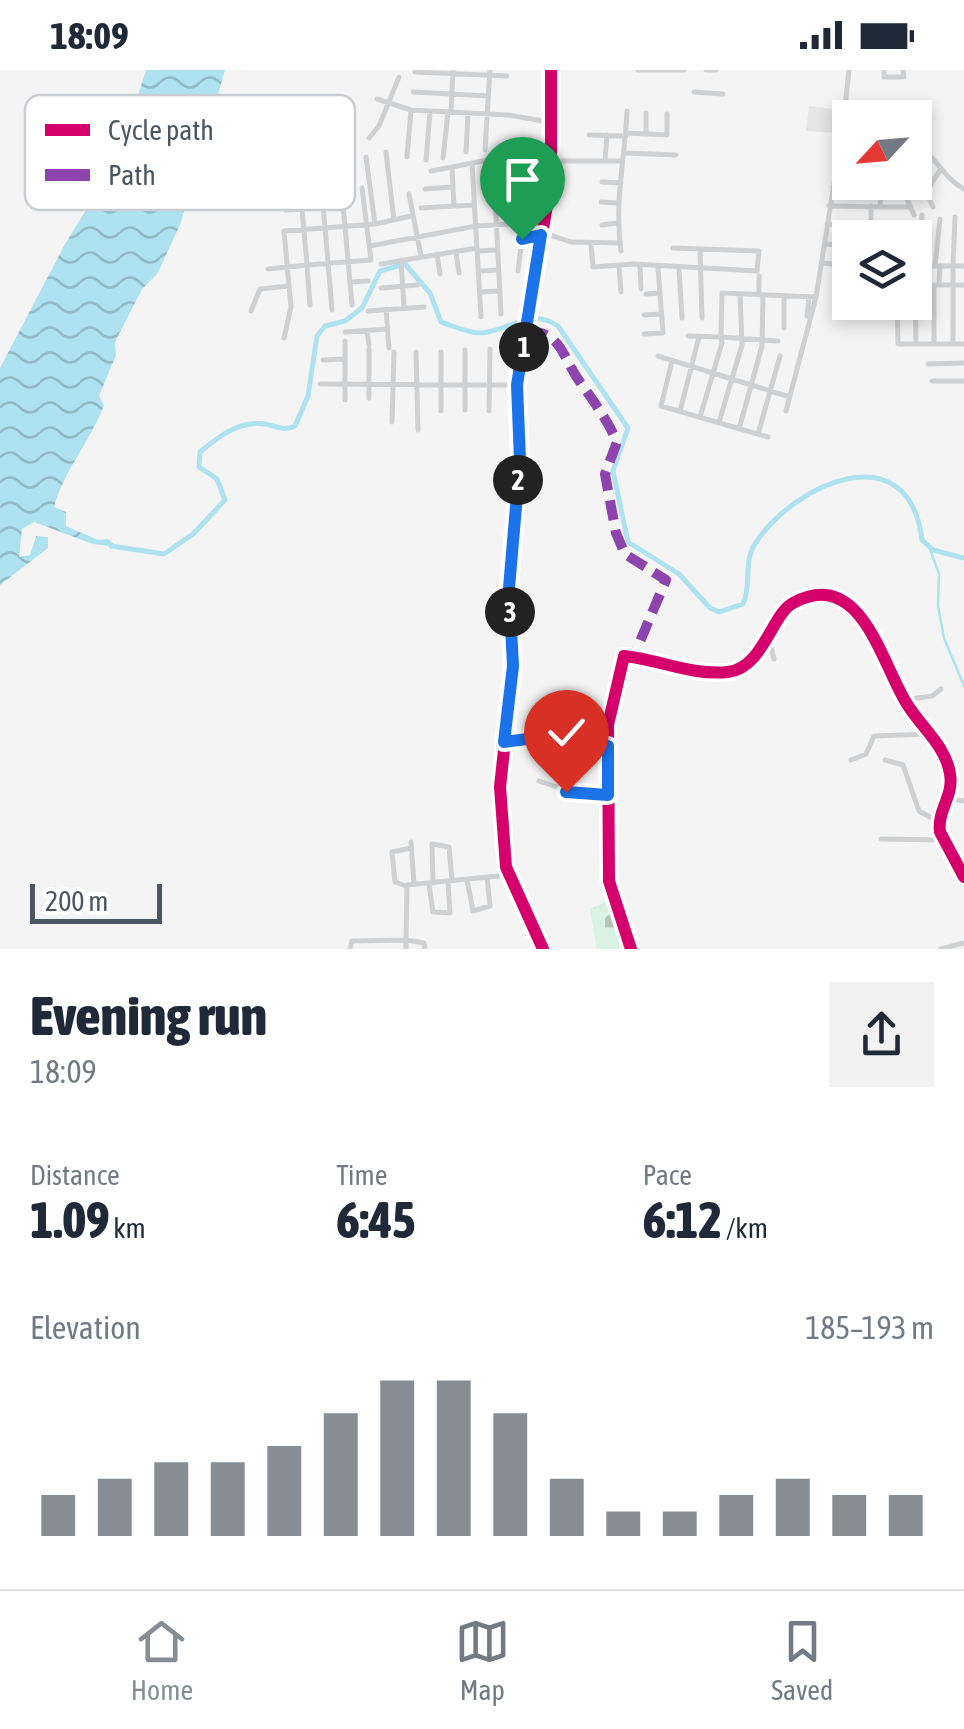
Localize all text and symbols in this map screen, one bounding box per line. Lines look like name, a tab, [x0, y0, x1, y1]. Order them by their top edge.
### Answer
text: 18:09	[50, 14, 129, 57]
legend	[25, 95, 355, 210]
north arrow	[832, 100, 932, 200]
map controls	[832, 100, 932, 320]
text: Cycle path	[108, 114, 214, 146]
pin	[480, 137, 565, 240]
icon: arrive	[495, 152, 550, 207]
text: Path	[108, 159, 156, 191]
button: layers	[832, 220, 932, 320]
pin: 1	[499, 322, 549, 372]
text: 1	[517, 331, 531, 363]
pin: 2	[493, 455, 543, 505]
text: 2	[511, 464, 525, 496]
pin: 3	[485, 587, 535, 637]
text: 3	[503, 596, 517, 628]
pin	[524, 690, 609, 793]
icon: check	[539, 705, 594, 760]
scale bar	[30, 879, 162, 924]
text: 200 m	[45, 885, 108, 917]
button: share	[829, 982, 934, 1087]
text: Evening run	[30, 984, 267, 1047]
text: 18:09	[30, 1053, 97, 1090]
text: Distance	[30, 1159, 120, 1191]
text: Time	[336, 1159, 387, 1191]
text: Pace	[643, 1159, 692, 1191]
text: 1.09	[30, 1191, 109, 1249]
text: 6:45	[336, 1191, 416, 1249]
text: 6:12	[643, 1191, 722, 1249]
text: km	[109, 1212, 146, 1244]
text: /km	[722, 1212, 768, 1244]
text: Elevation	[30, 1309, 141, 1346]
text: 185–193 m	[805, 1309, 934, 1346]
tab: Home	[131, 1614, 193, 1706]
tab: Map	[455, 1614, 510, 1706]
tab: Saved	[771, 1614, 833, 1706]

